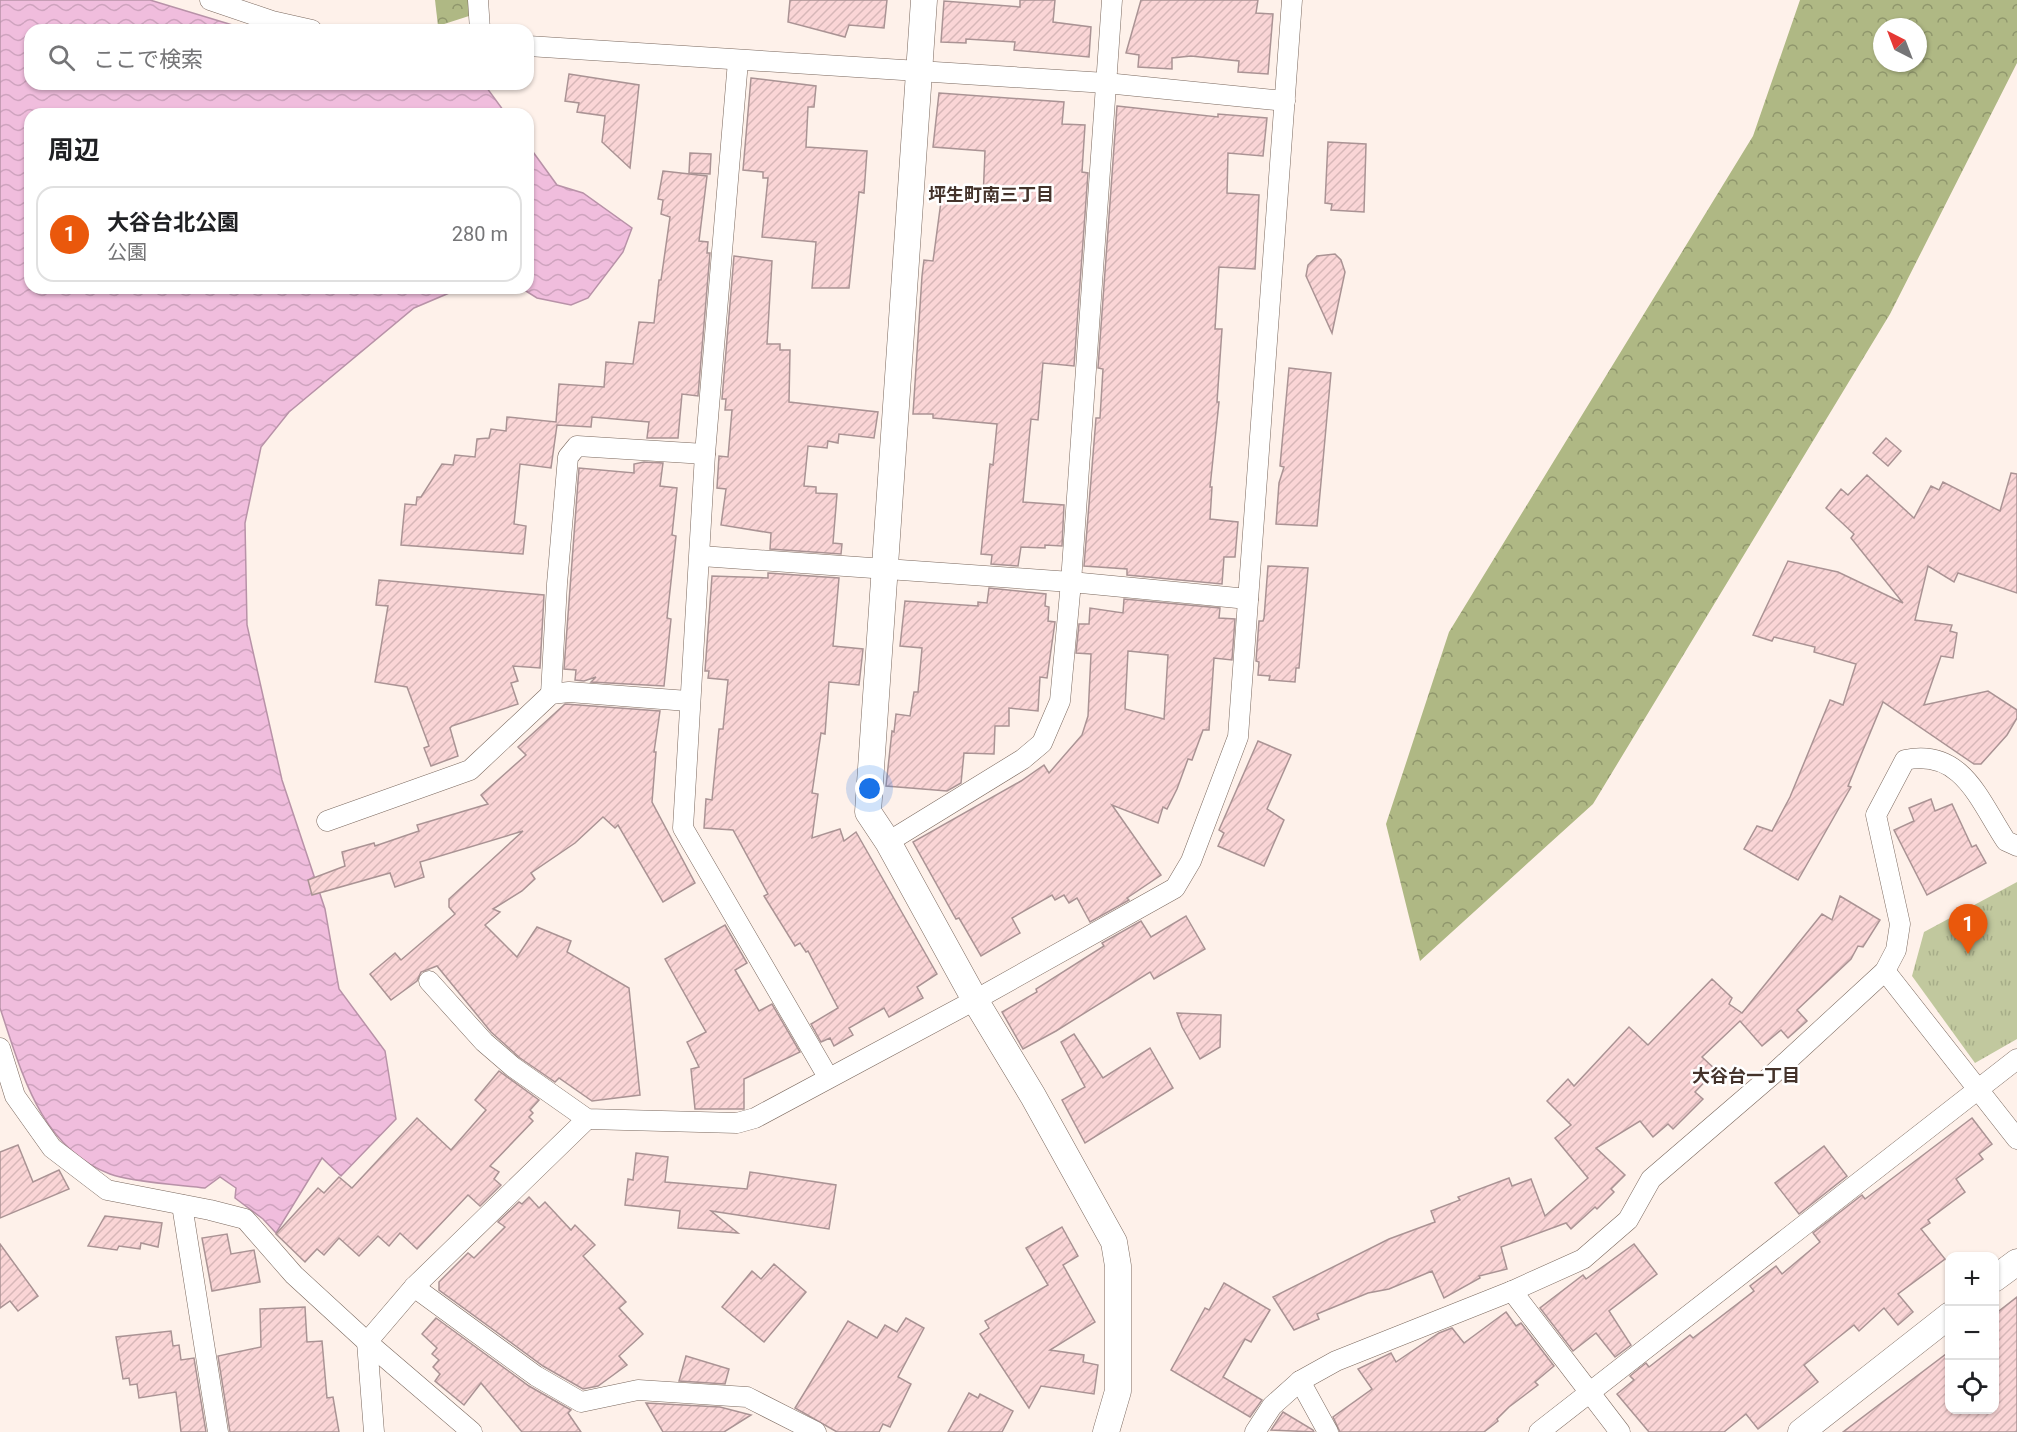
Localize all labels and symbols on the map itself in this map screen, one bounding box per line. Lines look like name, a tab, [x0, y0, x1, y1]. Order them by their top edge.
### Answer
north arrow	[1873, 18, 1927, 72]
district label: 坪生町南三丁目	[928, 184, 1054, 205]
your location	[855, 774, 884, 803]
pin: 1	[1948, 904, 1988, 954]
district label: 大谷台一丁目	[1692, 1065, 1800, 1086]

